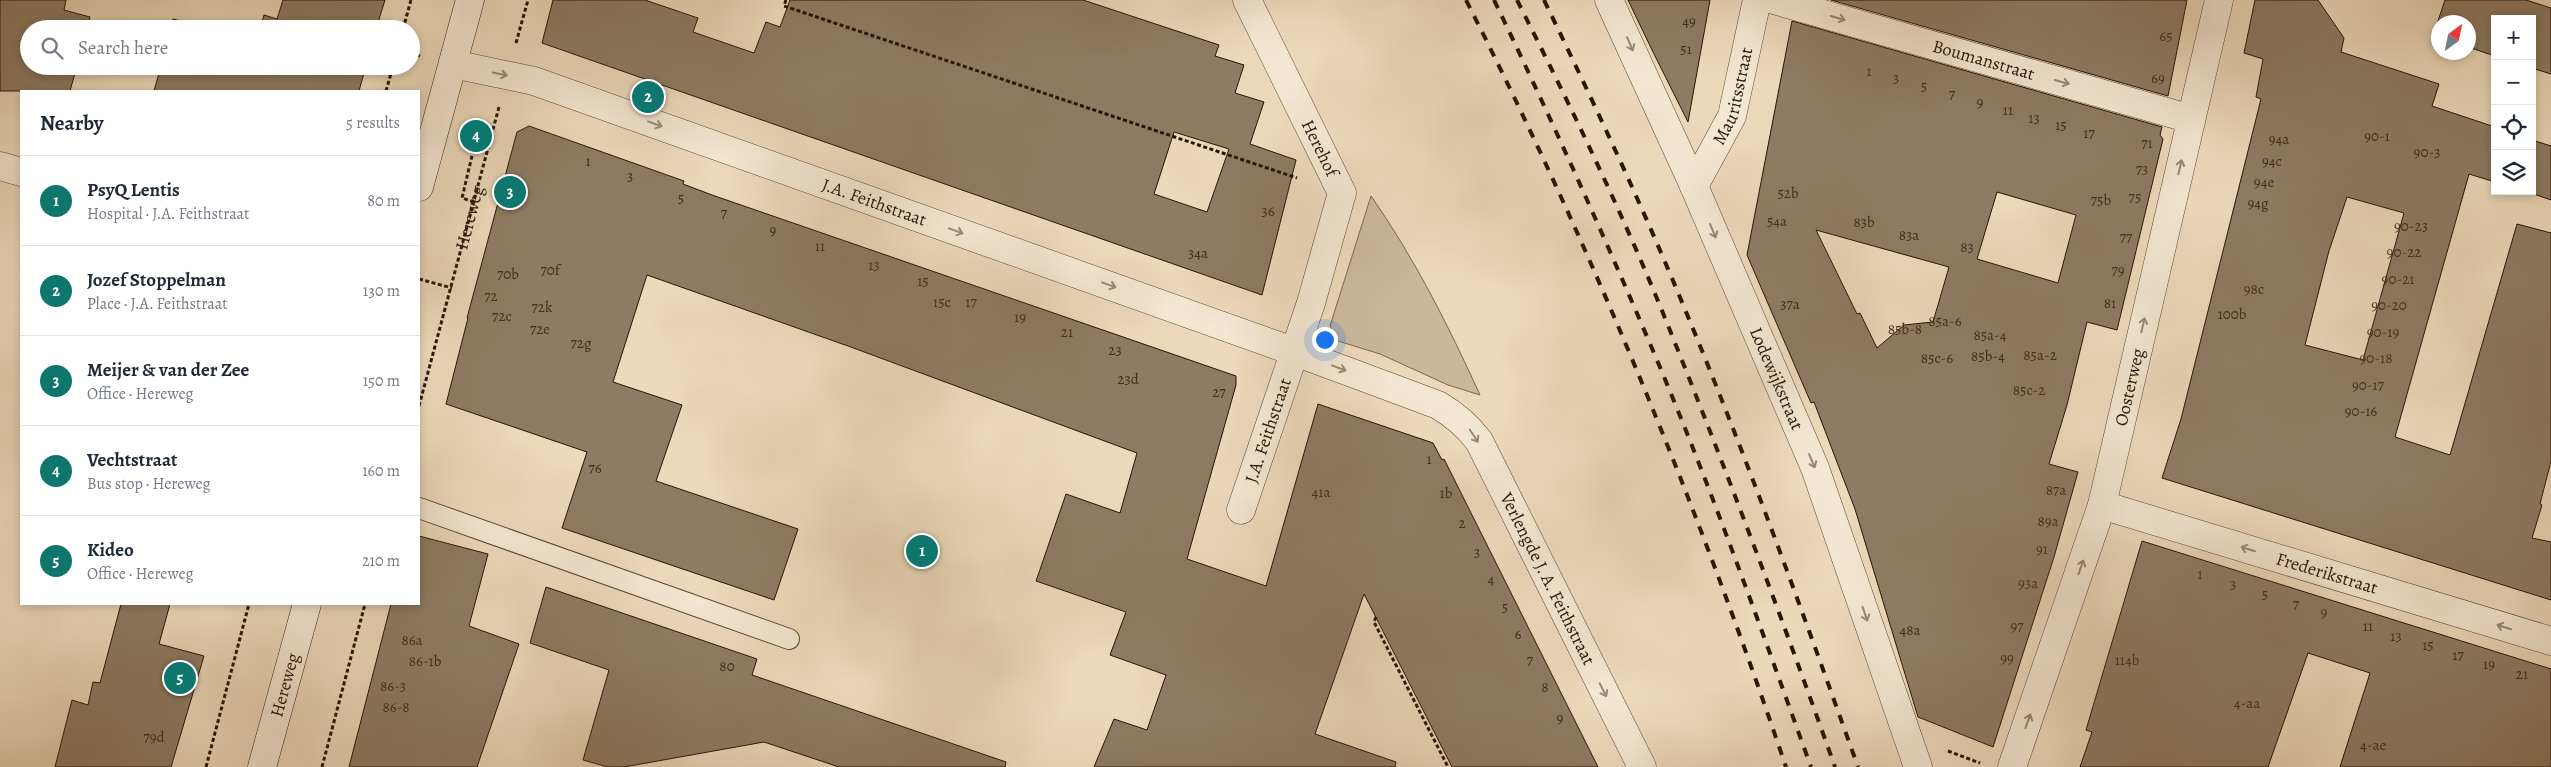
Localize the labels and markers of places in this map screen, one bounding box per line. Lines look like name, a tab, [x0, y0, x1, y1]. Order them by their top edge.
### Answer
pin: 2	[632, 78, 664, 116]
pin: 4	[460, 117, 492, 155]
pin: 3	[494, 173, 526, 211]
pin: 1	[906, 532, 938, 570]
pin: 5	[164, 659, 196, 697]

